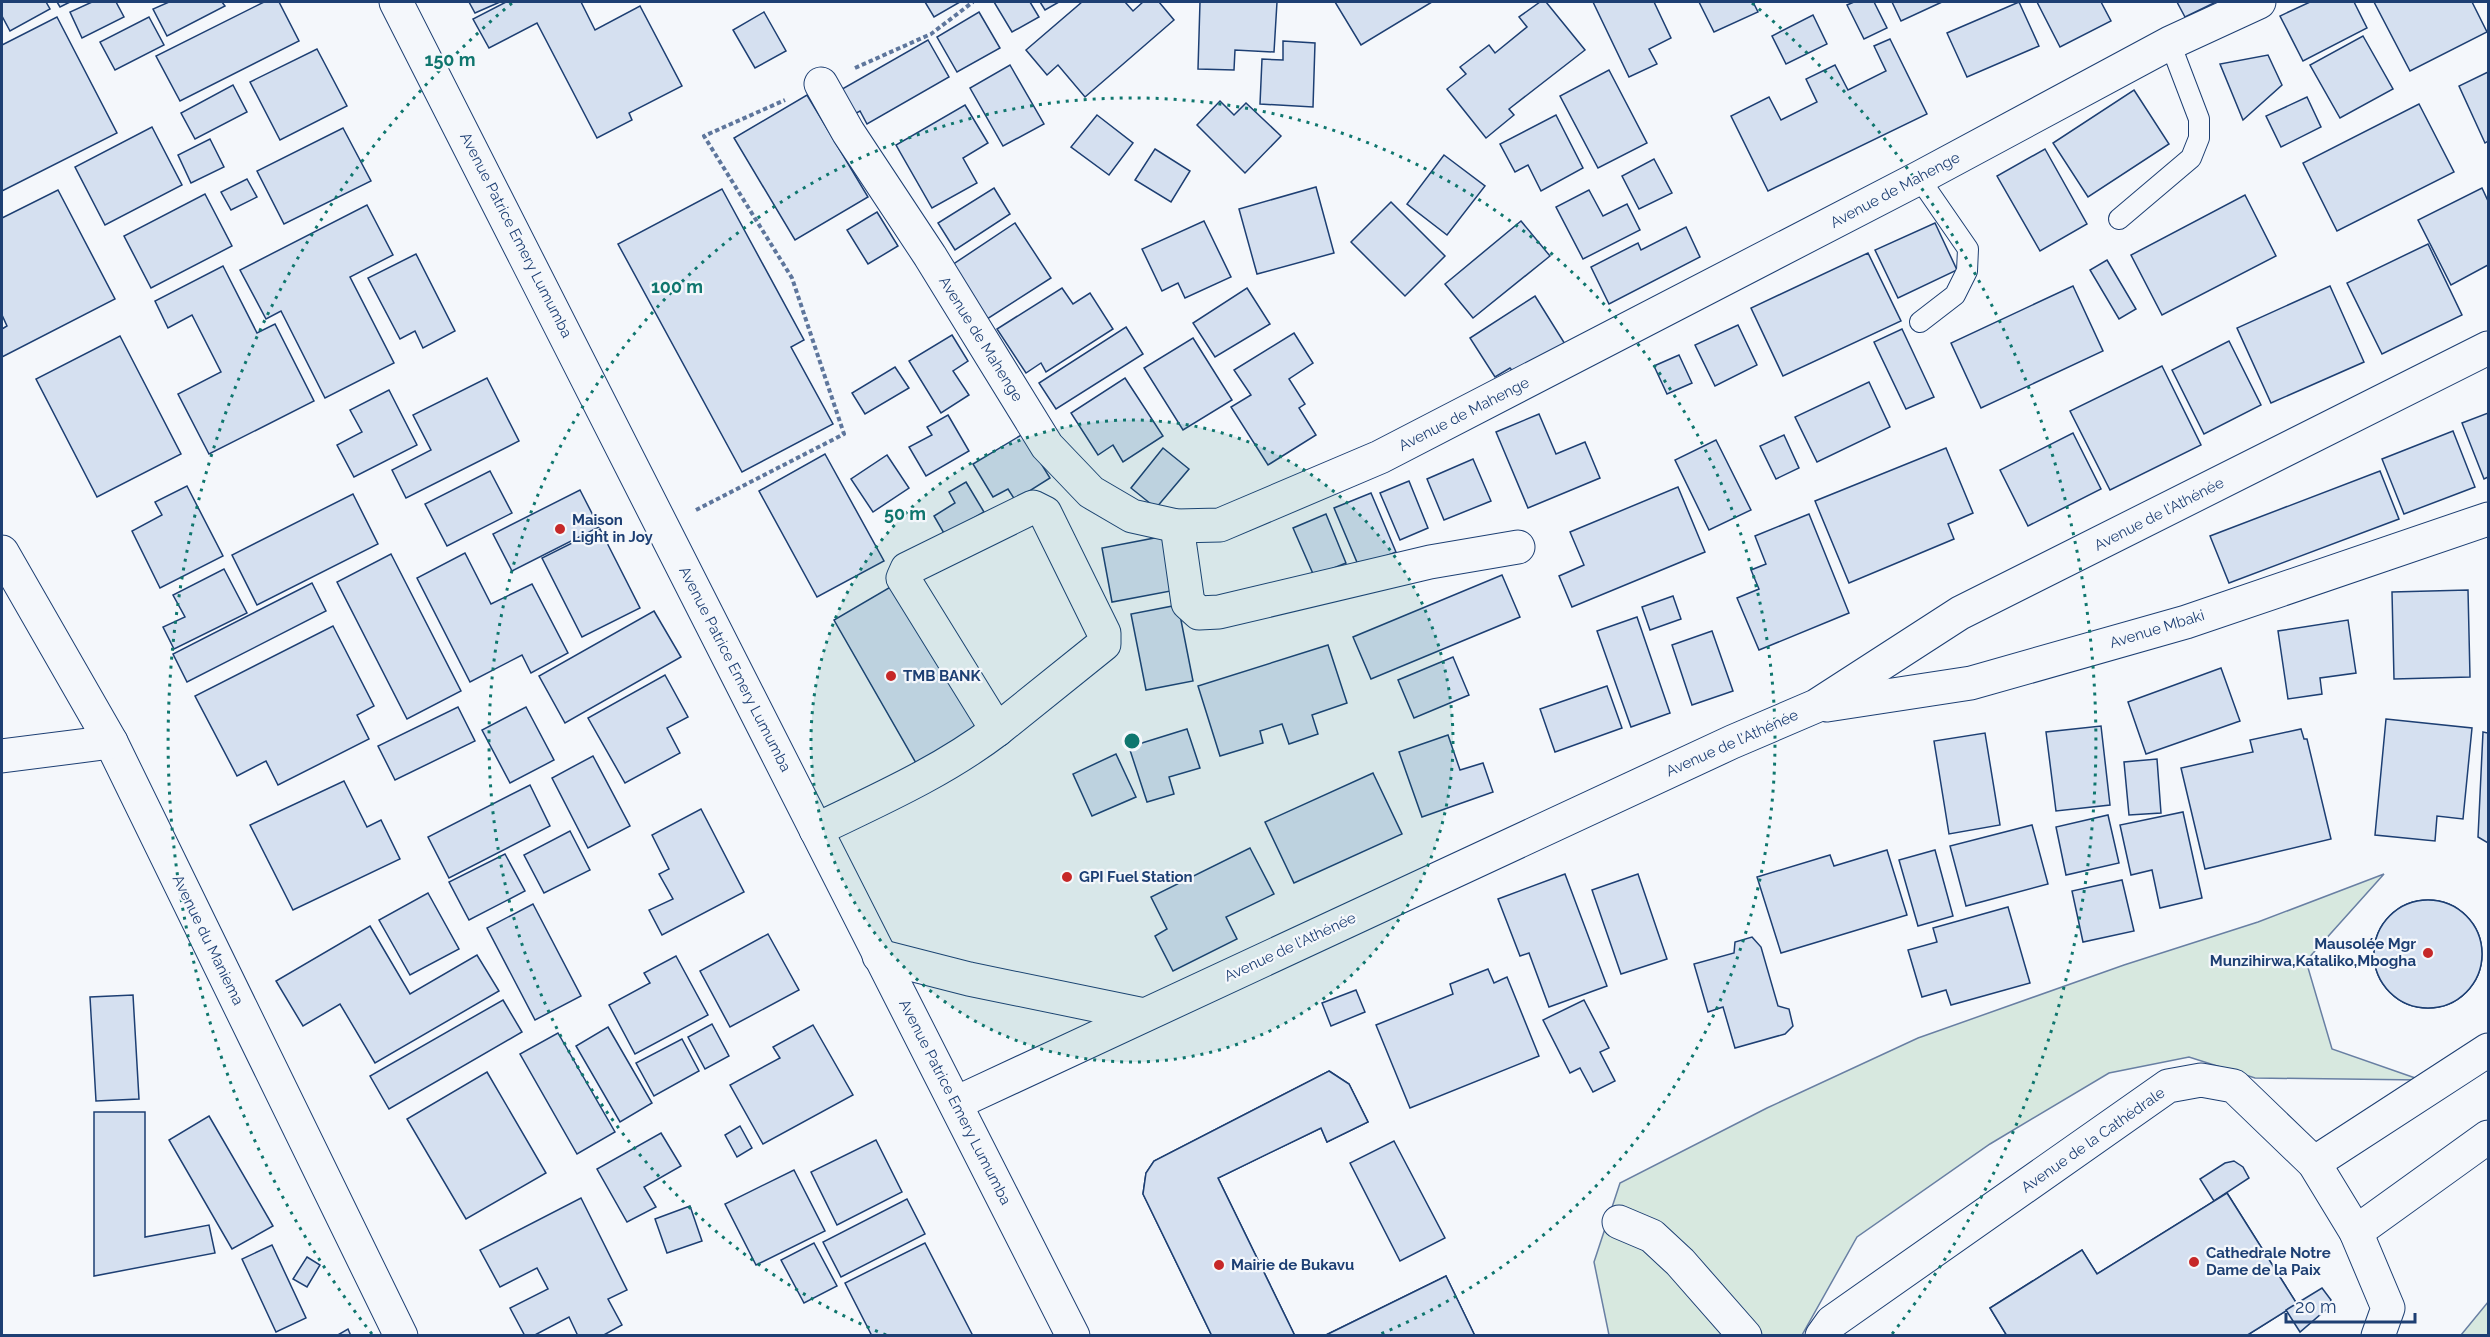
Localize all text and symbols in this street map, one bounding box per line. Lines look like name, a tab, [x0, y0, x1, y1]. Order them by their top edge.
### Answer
text: 150 m	[425, 49, 476, 70]
street label: Avenue Patrice Emery Lumumba	[456, 129, 576, 341]
street label: Avenue de Mahenge	[1827, 148, 1963, 232]
street label: Avenue de Mahenge	[935, 273, 1027, 405]
text: 100 m	[651, 276, 703, 297]
street label: Avenue de Mahenge	[1396, 373, 1532, 455]
street label: Avenue de l'Athénée	[2091, 473, 2227, 554]
text: 50 m	[884, 503, 926, 524]
place label: Maison Light in Joy	[572, 511, 654, 546]
marker: Maison Light in Joy	[553, 522, 567, 536]
street label: Avenue Patrice Emery Lumumba	[675, 563, 795, 775]
street label: Avenue Mbaki	[2107, 606, 2207, 652]
place label: TMB BANK	[903, 667, 982, 685]
marker: TMB BANK	[884, 669, 898, 683]
street label: Avenue de l'Athénée	[1663, 706, 1801, 780]
centre of rings	[1122, 731, 1142, 751]
place label: GPI Fuel Station	[1079, 868, 1193, 886]
marker: GPI Fuel Station	[1060, 870, 1074, 884]
street label: Avenue du Maniema	[169, 872, 247, 1008]
street label: Avenue de l'Athénée	[1221, 909, 1359, 985]
place label: Mausolée Mgr Munzihirwa,Kataliko,Mbogha	[2210, 935, 2416, 970]
marker: Mausolée Mgr Munzihirwa,Kataliko,Mbogha	[2421, 946, 2435, 960]
street label: Avenue Patrice Emery Lumumba	[895, 996, 1015, 1208]
street label: Avenue de la Cathédrale	[2018, 1083, 2168, 1196]
place label: Cathedrale Notre Dame de la Paix	[2206, 1244, 2331, 1279]
marker: Cathedrale Notre Dame de la Paix	[2187, 1255, 2201, 1269]
place label: Mairie de Bukavu	[1231, 1256, 1354, 1274]
marker: Mairie de Bukavu	[1212, 1258, 1226, 1272]
scale bar	[2286, 1286, 2415, 1324]
text: 20 m	[2295, 1296, 2337, 1317]

